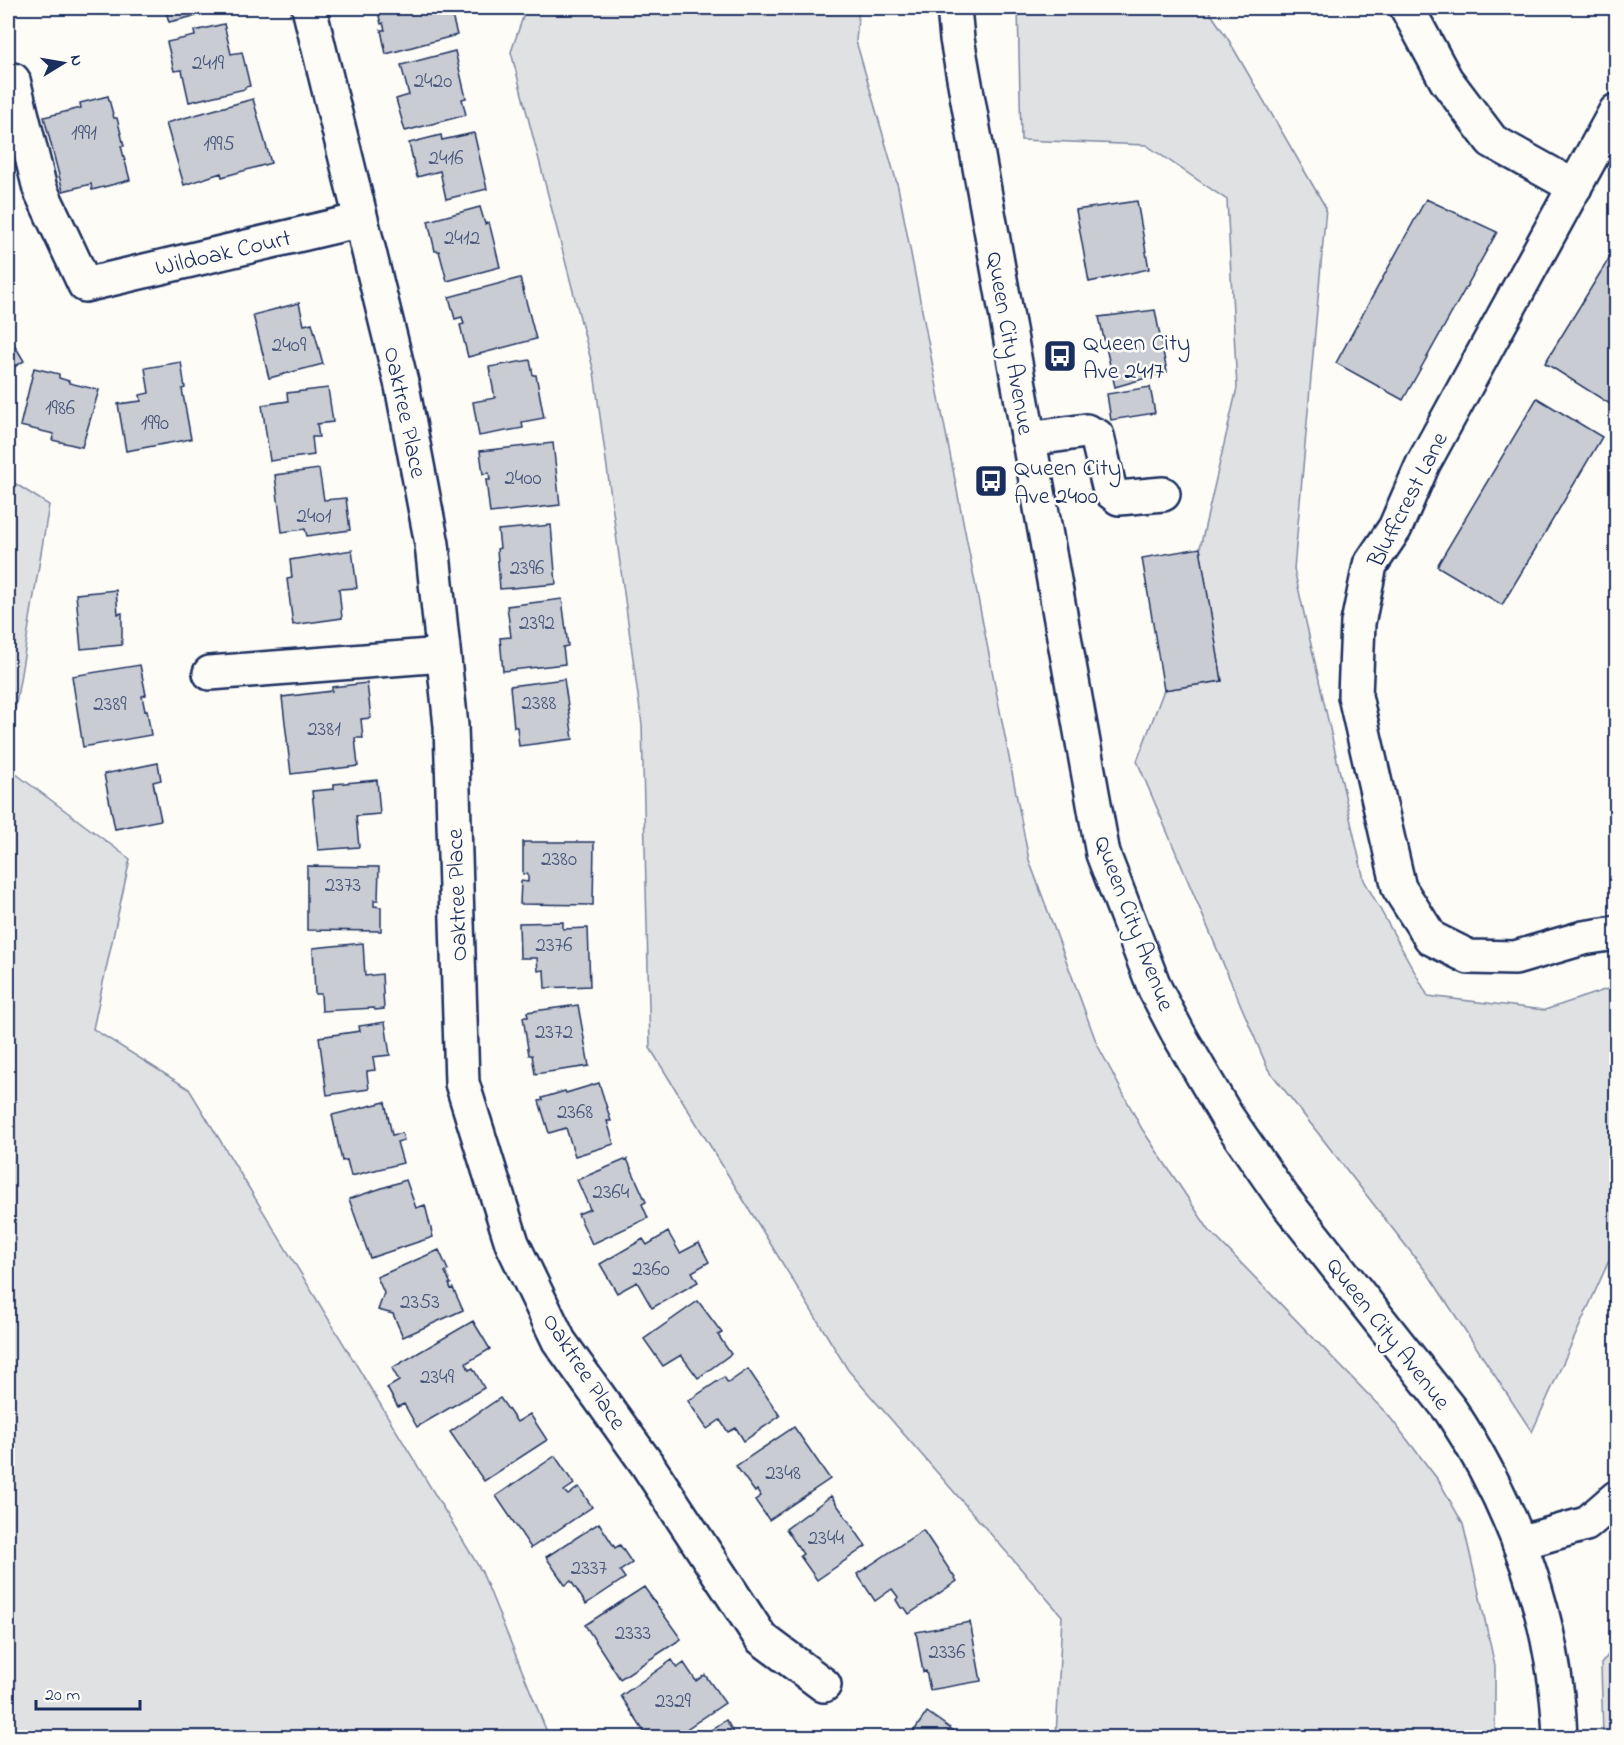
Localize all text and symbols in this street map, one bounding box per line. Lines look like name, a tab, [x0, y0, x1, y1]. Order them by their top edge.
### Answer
north arrow	[33, 33, 93, 93]
house number: 2419	[192, 49, 225, 79]
text: N	[63, 53, 89, 68]
house number: 2420	[414, 67, 452, 97]
house number: 1991	[71, 119, 97, 149]
house number: 1995	[203, 130, 235, 160]
house number: 2416	[428, 144, 464, 174]
street label: Wildoak Court	[152, 222, 295, 287]
house number: 2412	[444, 224, 480, 254]
street label: Queen City Avenue	[974, 249, 1042, 438]
place label: Queen City Ave 2417	[1083, 327, 1190, 390]
house number: 2409	[272, 331, 307, 361]
bus stop icon: Queen City Ave 2417	[1042, 338, 1078, 374]
street label: Oaktree Place	[373, 344, 435, 481]
house number: 1986	[45, 394, 75, 424]
house number: 1990	[141, 409, 169, 439]
street label: Bluffcrest Lane	[1360, 426, 1458, 575]
place label: Queen City Ave 2400	[1014, 452, 1121, 515]
bus stop icon: Queen City Ave 2400	[973, 463, 1009, 499]
house number: 2400	[504, 464, 542, 494]
house number: 2401	[297, 502, 332, 532]
house number: 2396	[510, 554, 544, 584]
house number: 2392	[519, 609, 555, 639]
house number: 2388	[522, 689, 557, 719]
house number: 2389	[93, 690, 127, 720]
house number: 2381	[307, 715, 341, 745]
street label: Oaktree Place	[439, 828, 478, 962]
street label: Queen City Avenue	[1082, 831, 1182, 1017]
house number: 2380	[541, 845, 577, 875]
house number: 2373	[325, 871, 361, 901]
house number: 2376	[535, 931, 573, 961]
house number: 2372	[535, 1018, 573, 1048]
house number: 2368	[557, 1098, 593, 1128]
house number: 2364	[592, 1178, 630, 1208]
street label: Queen City Avenue	[1315, 1251, 1458, 1419]
house number: 2360	[632, 1255, 670, 1285]
house number: 2353	[400, 1288, 440, 1318]
street label: Oaktree Place	[532, 1307, 634, 1438]
house number: 2349	[420, 1363, 455, 1393]
house number: 2348	[765, 1459, 801, 1489]
house number: 2344	[808, 1524, 845, 1554]
house number: 2337	[571, 1554, 608, 1584]
house number: 2333	[615, 1619, 651, 1649]
house number: 2336	[928, 1638, 966, 1668]
scale bar	[36, 1673, 140, 1711]
text: 20 m	[45, 1683, 80, 1709]
house number: 2329	[655, 1687, 692, 1717]

